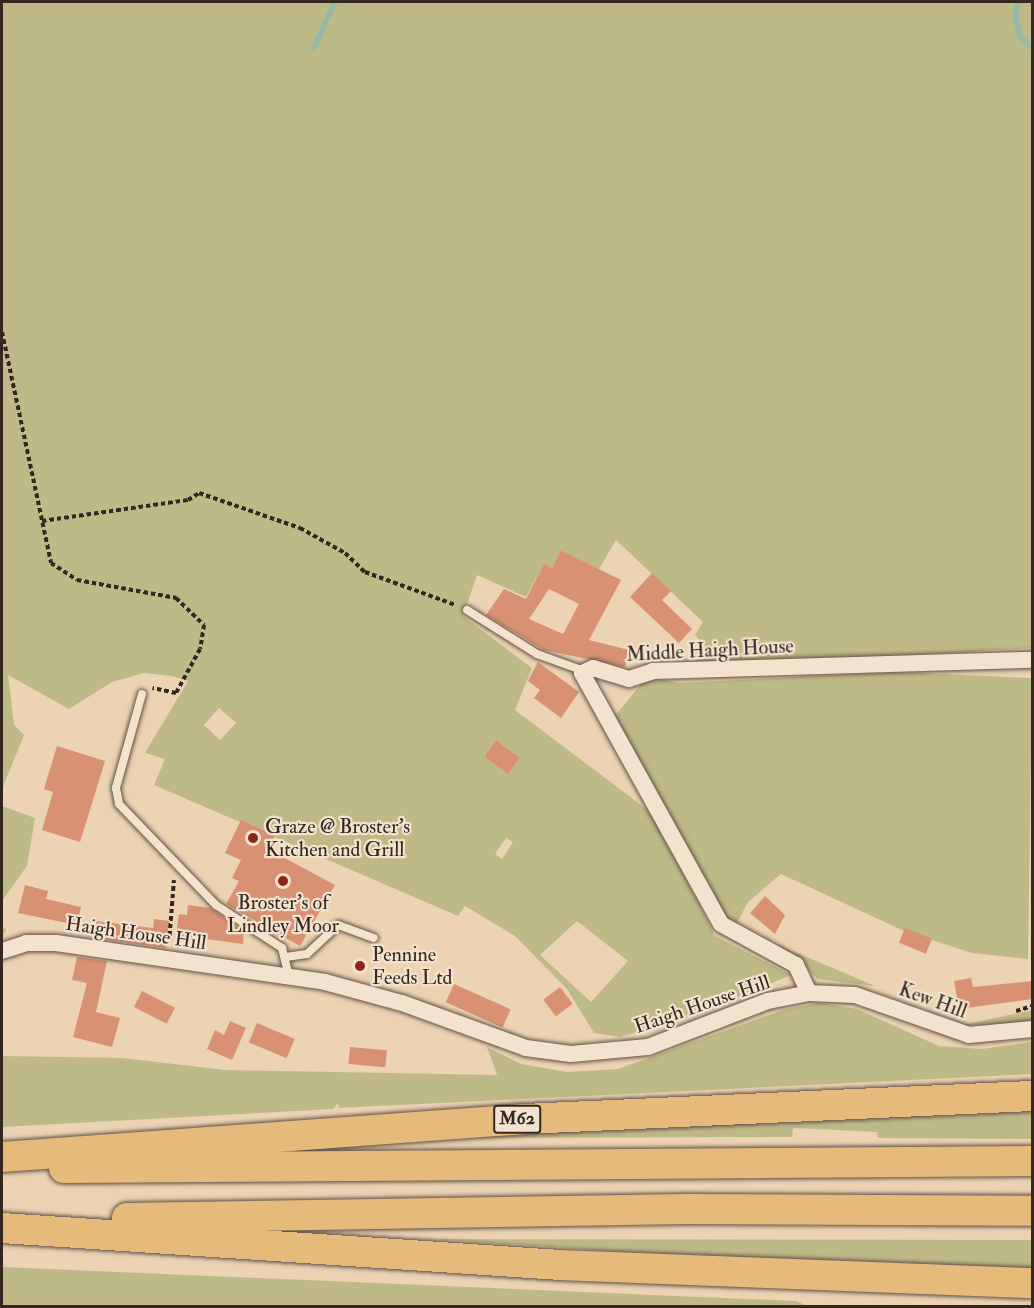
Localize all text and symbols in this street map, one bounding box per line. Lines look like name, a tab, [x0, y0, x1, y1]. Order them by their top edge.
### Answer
street label: Middle Haigh House	[626, 634, 794, 666]
place label: Graze @ Broster's Kitchen and Grill	[265, 814, 410, 861]
marker: Graze @ Broster's Kitchen and Grill	[246, 831, 260, 845]
marker: Broster's of Lindley Moor	[276, 874, 290, 888]
place label: Broster's of Lindley Moor	[227, 891, 339, 938]
street label: Haigh House Hill	[64, 911, 208, 955]
place label: Pennine Feeds Ltd	[372, 942, 452, 989]
marker: Pennine Feeds Ltd	[353, 959, 367, 973]
street label: Haigh House Hill	[631, 970, 773, 1038]
street label: Kew Hill	[896, 977, 970, 1023]
road number: M62	[493, 1104, 541, 1134]

